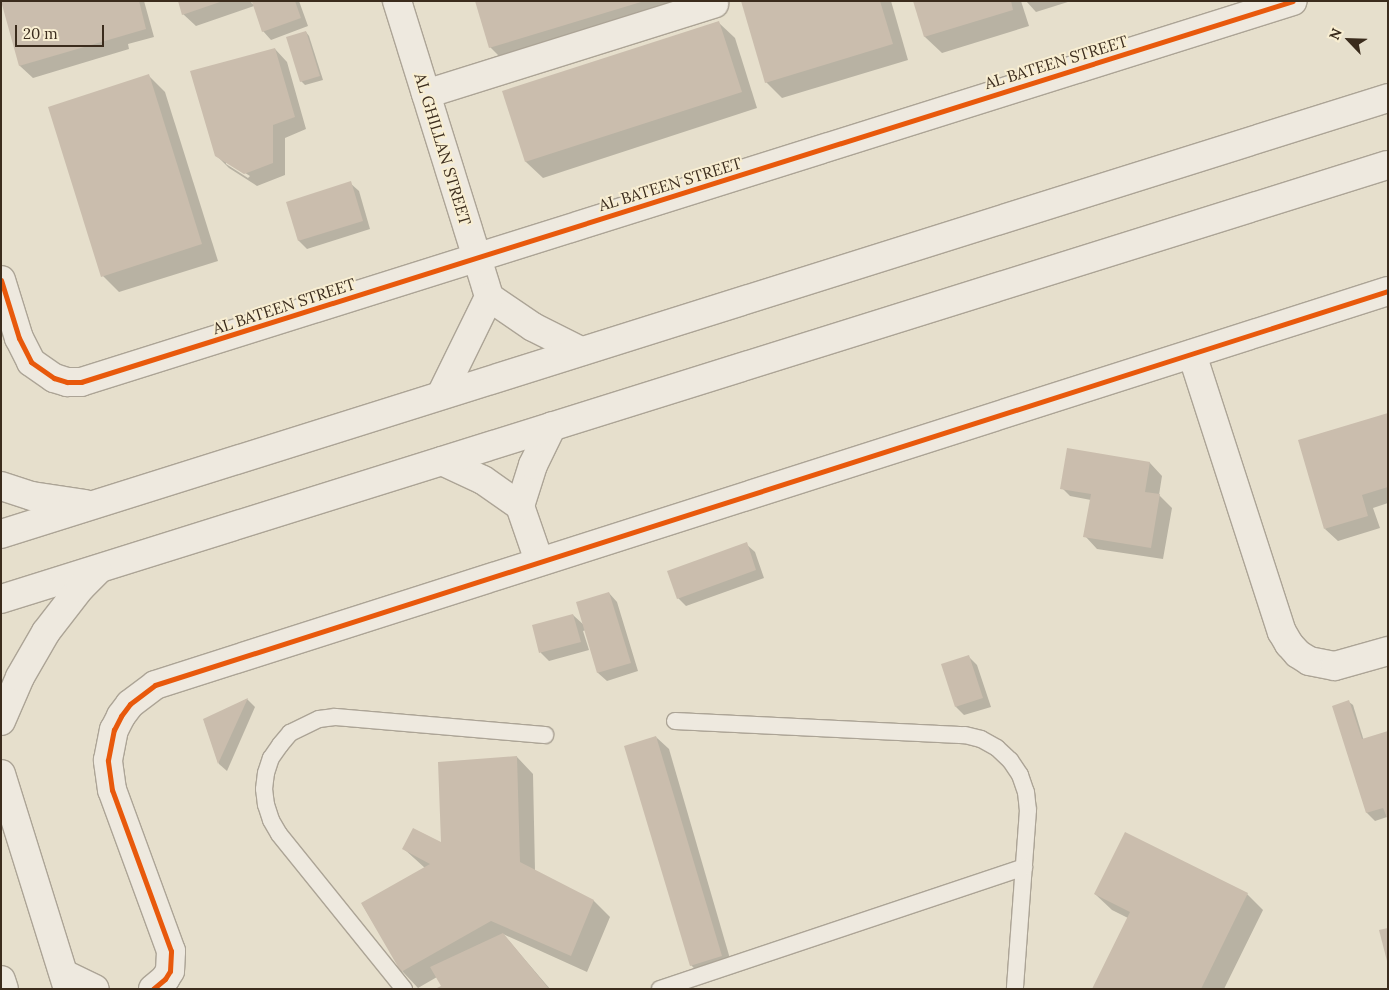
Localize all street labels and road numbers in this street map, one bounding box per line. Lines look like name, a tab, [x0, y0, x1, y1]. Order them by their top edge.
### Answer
street label: AL BATEEN STREET	[982, 31, 1130, 93]
street label: AL GHILLAN STREET	[411, 71, 475, 227]
street label: AL BATEEN STREET	[596, 153, 744, 215]
street label: AL BATEEN STREET	[210, 274, 358, 338]

